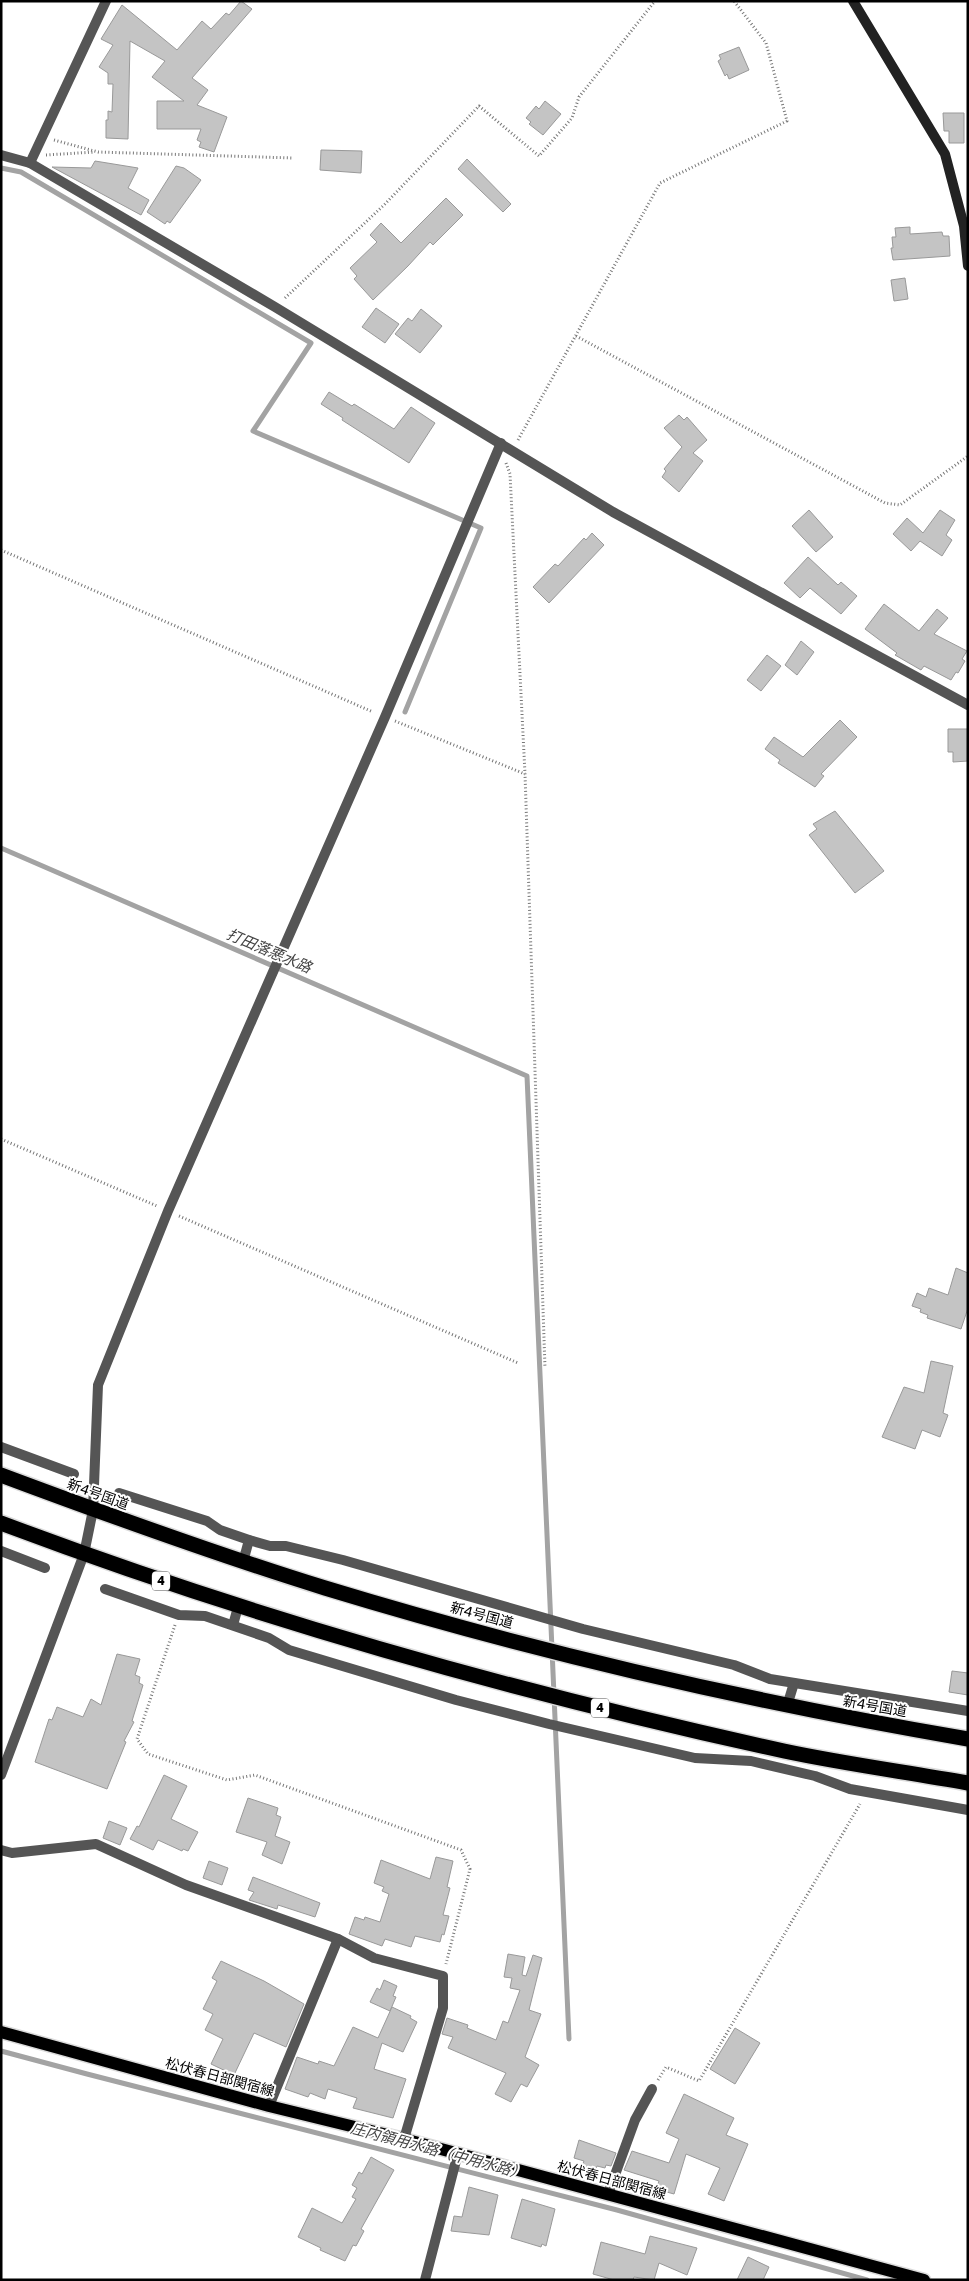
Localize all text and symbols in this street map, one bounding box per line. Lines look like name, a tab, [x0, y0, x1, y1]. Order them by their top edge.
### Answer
water label: 打田落悪水路	[224, 924, 316, 977]
street label: 新4号国道	[65, 1475, 131, 1513]
road number: 4	[152, 1572, 170, 1590]
street label: 新4号国道	[449, 1598, 516, 1631]
street label: 新4号国道	[842, 1692, 908, 1719]
road number: 4	[591, 1699, 609, 1718]
street label: 松伏春日部関宿線	[164, 2054, 276, 2099]
water label: 庄内領用水路（中用水路）	[349, 2118, 528, 2182]
street label: 松伏春日部関宿線	[556, 2157, 668, 2202]

